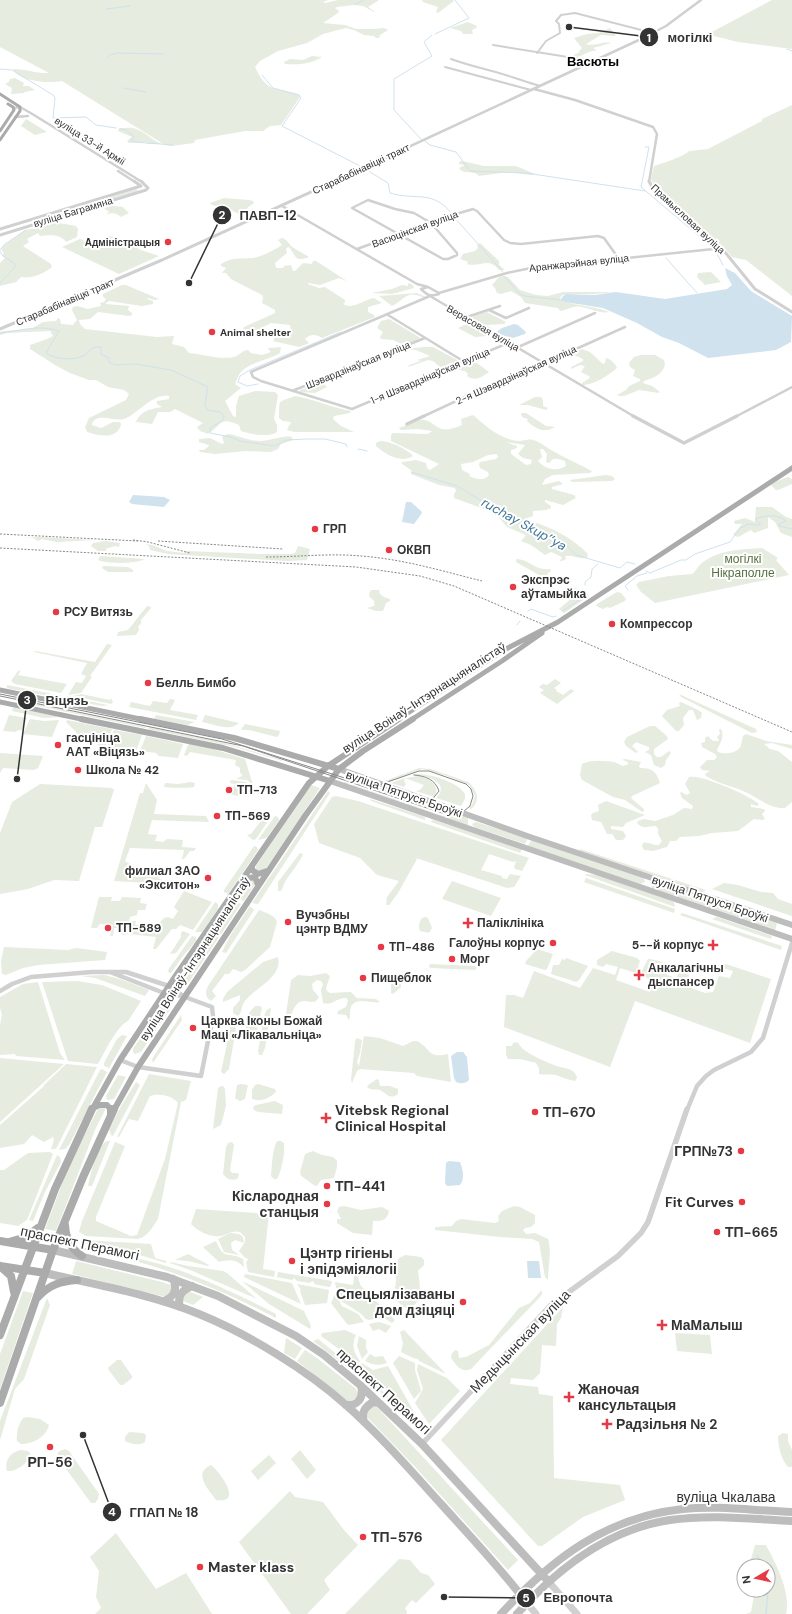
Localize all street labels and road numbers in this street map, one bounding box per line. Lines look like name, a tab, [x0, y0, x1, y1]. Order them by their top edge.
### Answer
street label: вуліца 33-й Арміі	[52, 114, 128, 168]
street label: Старабабінавіцкі тракт	[310, 141, 412, 197]
street label: Прамысловая вуліца	[648, 181, 728, 257]
street label: вуліца Баграмяна	[32, 194, 115, 230]
street label: Васюцінская вуліца	[370, 207, 460, 251]
street label: Аранжарэйная вуліца	[528, 251, 630, 275]
street label: Старабабінавіцкі тракт	[14, 275, 117, 329]
street label: Верасовая вуліца	[444, 302, 522, 354]
street label: Шэвардзінаўская вуліца	[304, 338, 413, 392]
street label: 2-я Шэвардзінаўская вуліца	[454, 342, 579, 408]
street label: 1-я Шэвардзінаўская вуліца	[368, 345, 492, 407]
street label: вуліца Воінаў-Інтэрнацыяналістаў	[339, 639, 509, 757]
street label: вуліца Пятруся Броўкі	[344, 767, 464, 821]
street label: вуліца Пятруся Броўкі	[650, 872, 770, 926]
street label: вуліца Воінаў-Інтэрнацыяналістаў	[136, 874, 254, 1044]
street label: праспект Перамогі	[19, 1222, 141, 1264]
street label: Медыцынская вуліца	[466, 1285, 574, 1396]
street label: праспект Перамогі	[333, 1344, 435, 1438]
street label: вуліца Чкалава	[676, 1488, 776, 1506]

